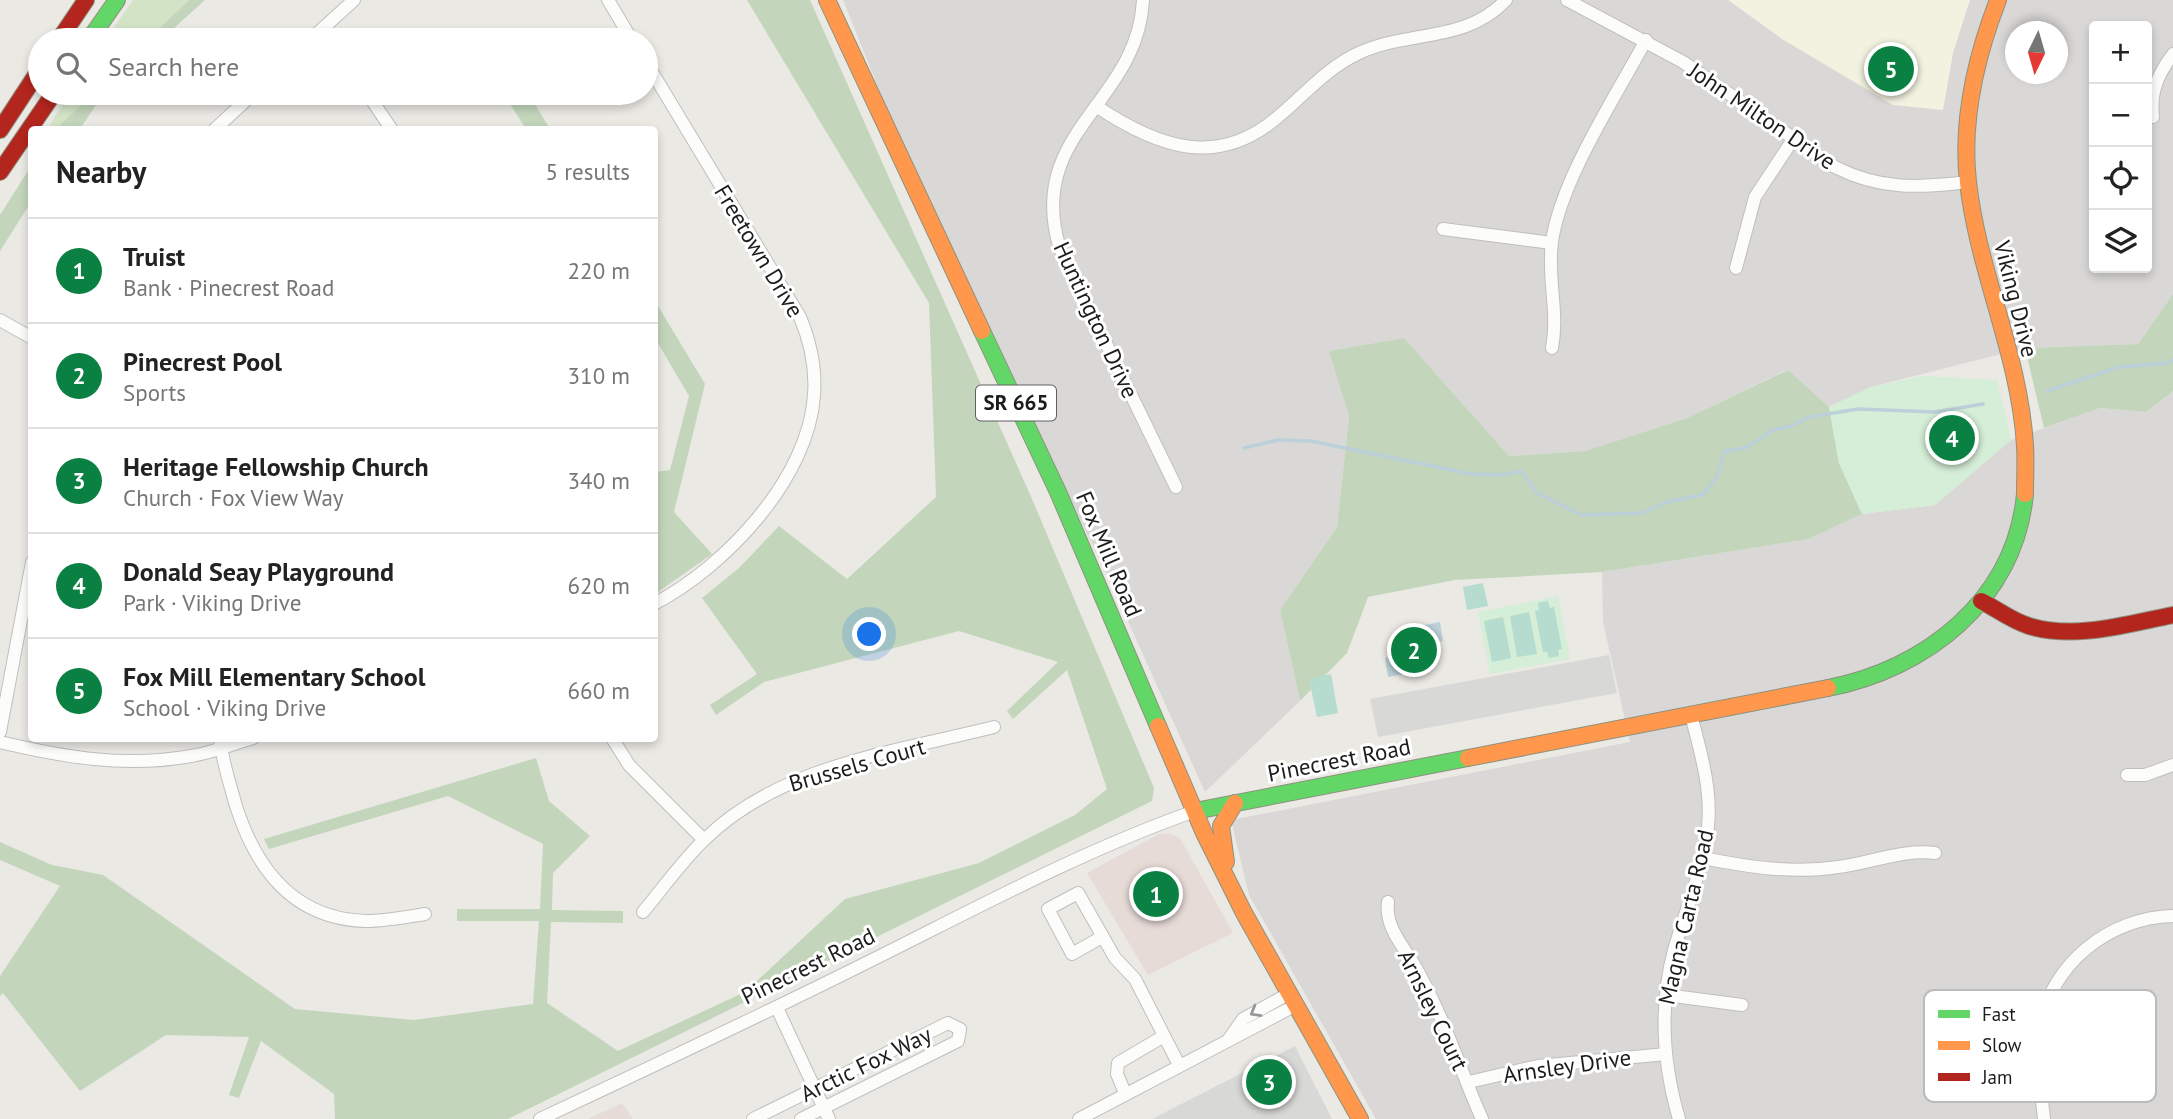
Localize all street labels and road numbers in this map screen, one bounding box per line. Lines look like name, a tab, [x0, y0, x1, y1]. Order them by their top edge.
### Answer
street label: John Milton Drive	[1682, 55, 1841, 176]
street label: Freetown Drive	[708, 179, 810, 322]
street label: Huntington Drive	[1048, 237, 1145, 403]
street label: Viking Drive	[1988, 237, 2045, 360]
road number: SR 665	[976, 386, 1056, 420]
street label: Fox Mill Road	[1070, 487, 1149, 621]
street label: Brussels Court	[785, 731, 929, 798]
street label: Pinecrest Road	[1265, 731, 1413, 788]
street label: Magna Carta Road	[1651, 827, 1720, 1007]
street label: Pinecrest Road	[736, 921, 879, 1010]
street label: Arnsley Court	[1392, 945, 1475, 1075]
street label: Arctic Fox Way	[795, 1019, 936, 1108]
street label: Arnsley Drive	[1501, 1042, 1633, 1089]

